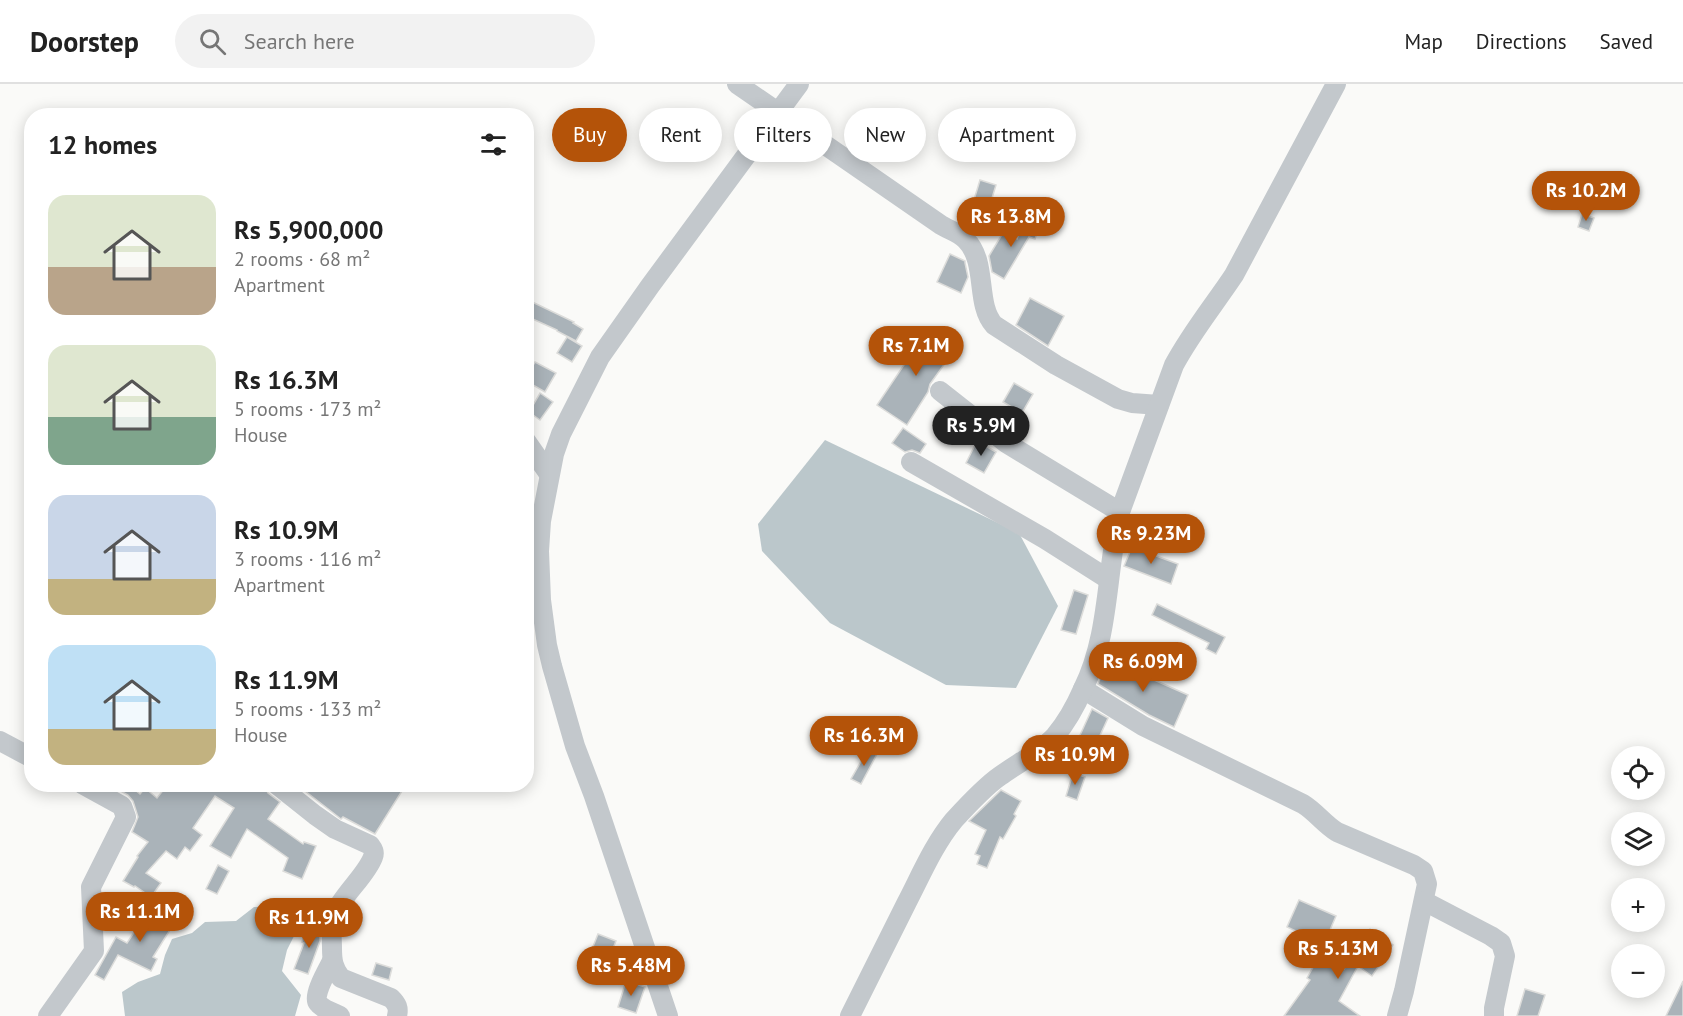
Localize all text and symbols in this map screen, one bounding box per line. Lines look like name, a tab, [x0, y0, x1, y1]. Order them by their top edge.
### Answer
search box	[175, 14, 595, 68]
text: Doorstep	[30, 23, 139, 60]
icon: search	[196, 25, 229, 58]
text: Search here	[244, 27, 355, 55]
text: Map	[1404, 28, 1443, 55]
text: Directions	[1476, 28, 1567, 55]
text: Saved	[1600, 28, 1653, 55]
chip: Buy	[552, 108, 627, 162]
chip: Rent	[639, 108, 722, 162]
chip: Filters	[734, 108, 832, 162]
chip: New	[844, 108, 926, 162]
chip: Apartment	[938, 108, 1076, 162]
text: 12 homes	[48, 128, 157, 161]
icon: filters	[477, 128, 510, 161]
pin: Rs 10.2M	[1524, 171, 1648, 222]
text: Rs 10.2M	[1546, 177, 1626, 203]
pin: Rs 13.8M	[949, 197, 1073, 248]
text: Rs 13.8M	[971, 203, 1051, 229]
text: Rs 5,900,000	[234, 213, 384, 246]
icon: home	[96, 219, 168, 291]
text: 2 rooms · 68 m²	[234, 246, 370, 272]
text: Apartment	[234, 272, 325, 298]
pin: Rs 7.1M	[861, 326, 971, 377]
text: Rs 7.1M	[883, 332, 949, 358]
text: Rs 16.3M	[234, 363, 339, 396]
icon: home	[96, 369, 168, 441]
text: 5 rooms · 173 m²	[234, 396, 381, 422]
pin: Rs 5.9M	[926, 406, 1036, 457]
text: Rs 5.9M	[946, 412, 1016, 438]
text: House	[234, 422, 288, 448]
text: Rs 10.9M	[234, 513, 339, 546]
pin: Rs 9.23M	[1089, 514, 1213, 565]
icon: home	[96, 519, 168, 591]
text: Rs 9.23M	[1111, 520, 1191, 546]
text: 3 rooms · 116 m²	[234, 546, 381, 572]
text: Apartment	[234, 572, 325, 598]
pin: Rs 6.09M	[1081, 642, 1205, 693]
text: Rs 6.09M	[1103, 648, 1183, 674]
text: Rs 11.9M	[234, 663, 339, 696]
icon: home	[96, 669, 168, 741]
text: 5 rooms · 133 m²	[234, 696, 381, 722]
pin: Rs 16.3M	[802, 716, 926, 767]
text: House	[234, 722, 288, 748]
text: Rs 16.3M	[824, 722, 904, 748]
pin: Rs 10.9M	[1013, 735, 1137, 786]
text: Rs 10.9M	[1035, 741, 1115, 767]
map controls	[1611, 746, 1665, 998]
button: locate	[1611, 746, 1665, 800]
button: layers	[1611, 812, 1665, 866]
button: +	[1611, 878, 1665, 932]
pin: Rs 11.1M	[78, 892, 202, 943]
text: Rs 11.1M	[100, 898, 180, 924]
pin: Rs 11.9M	[247, 898, 371, 949]
text: Rs 11.9M	[269, 904, 349, 930]
pin: Rs 5.13M	[1276, 929, 1400, 980]
text: Rs 5.13M	[1298, 935, 1378, 961]
button: −	[1611, 944, 1665, 998]
pin: Rs 5.48M	[569, 946, 693, 997]
text: Rs 5.48M	[591, 952, 671, 978]

